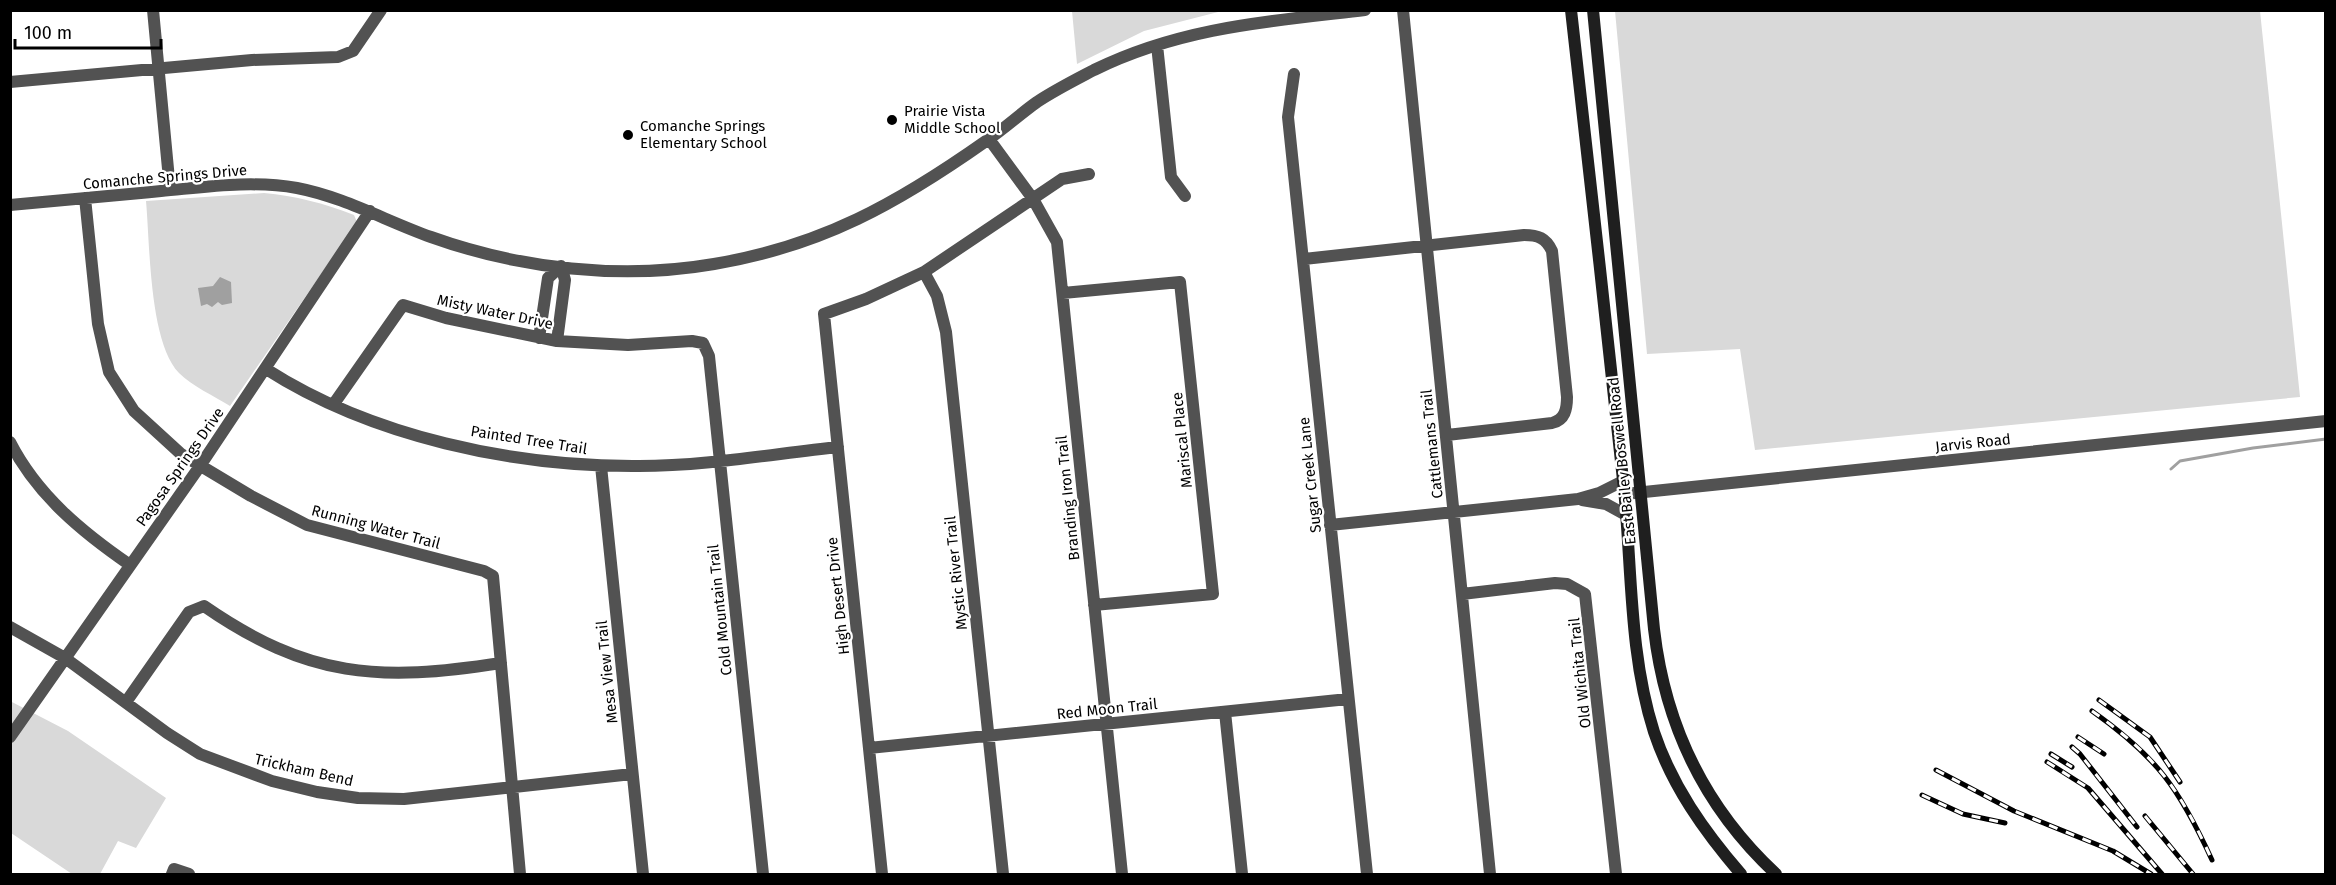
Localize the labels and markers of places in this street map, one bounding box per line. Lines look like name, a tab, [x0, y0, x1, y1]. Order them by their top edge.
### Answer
place label: Prairie Vista Middle School	[904, 102, 1001, 137]
marker: Prairie Vista Middle School	[885, 113, 899, 127]
place label: Comanche Springs Elementary School	[640, 117, 768, 152]
marker: Comanche Springs Elementary School	[621, 128, 635, 142]

